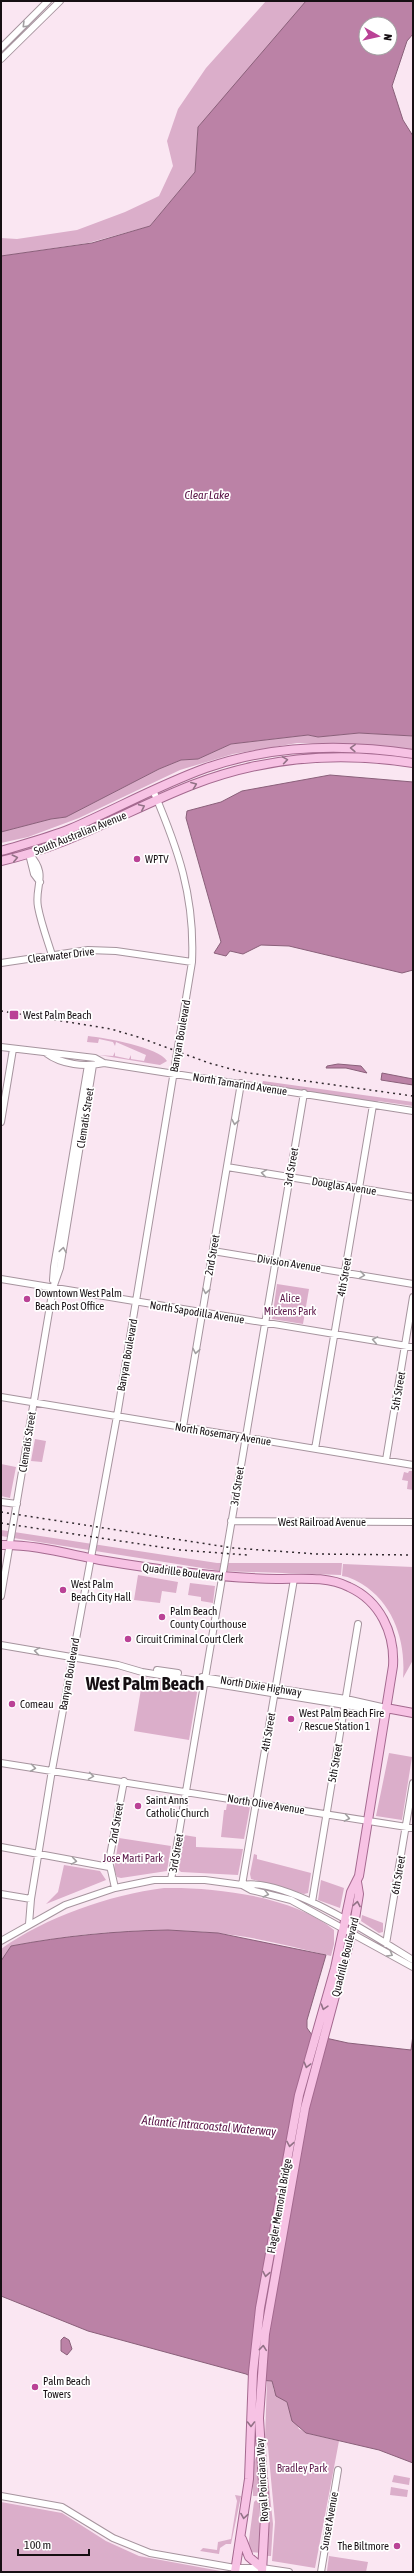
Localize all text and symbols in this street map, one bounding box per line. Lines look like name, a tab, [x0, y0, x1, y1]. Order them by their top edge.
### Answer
north arrow	[358, 16, 398, 56]
one-way arrow	[22, 20, 30, 28]
text: N	[382, 33, 394, 41]
water label: Clear Lake	[184, 488, 230, 502]
one-way arrow	[350, 744, 356, 752]
one-way arrow	[282, 756, 288, 765]
one-way arrow	[190, 781, 197, 789]
one-way arrow	[138, 804, 146, 812]
street label: South Australian Avenue	[32, 809, 128, 857]
place label: WPTV	[145, 853, 169, 865]
one-way arrow	[11, 854, 18, 863]
marker: WPTV	[132, 854, 142, 864]
street label: Clearwater Drive	[27, 945, 95, 965]
street label: Banyan Boulevard	[168, 999, 192, 1073]
marker: West Palm Beach	[8, 1009, 20, 1021]
place label: West Palm Beach	[23, 1009, 92, 1021]
street label: North Tamarind Avenue	[192, 1071, 288, 1097]
street label: Clematis Street	[74, 1087, 96, 1149]
one-way arrow	[231, 1119, 239, 1125]
street label: 3rd Street	[282, 1147, 300, 1187]
one-way arrow	[261, 1169, 267, 1178]
street label: Douglas Avenue	[311, 1175, 377, 1197]
street label: 2nd Street	[202, 1234, 222, 1276]
one-way arrow	[58, 1247, 67, 1253]
street label: Division Avenue	[256, 1252, 322, 1274]
street label: 4th Street	[335, 1257, 353, 1297]
one-way arrow	[359, 1270, 365, 1279]
place label: Downtown West Palm Beach Post Office	[35, 1287, 122, 1312]
one-way arrow	[202, 1288, 211, 1294]
park label: Alice Mickens Park	[264, 1292, 316, 1317]
marker: Downtown West Palm Beach Post Office	[22, 1294, 32, 1304]
street label: North Sapodilla Avenue	[149, 1299, 245, 1325]
street label: Banyan Boulevard	[115, 1318, 139, 1392]
one-way arrow	[371, 1337, 378, 1345]
one-way arrow	[192, 1348, 201, 1354]
street label: 5th Street	[389, 1371, 407, 1411]
street label: Clematis Street	[16, 1411, 38, 1473]
street label: North Rosemary Avenue	[174, 1420, 272, 1448]
street label: 3rd Street	[228, 1466, 246, 1506]
street label: West Railroad Avenue	[278, 1516, 366, 1528]
street label: Quadrille Boulevard	[142, 1561, 224, 1583]
place label: West Palm Beach City Hall	[71, 1578, 131, 1603]
marker: West Palm Beach City Hall	[58, 1585, 68, 1595]
place label: Palm Beach County Courthouse	[170, 1605, 246, 1630]
marker: Palm Beach County Courthouse	[157, 1612, 167, 1622]
place label: Circuit Criminal Court Clerk	[136, 1633, 244, 1645]
marker: Circuit Criminal Court Clerk	[123, 1634, 133, 1644]
street label: Banyan Boulevard	[57, 1637, 81, 1711]
one-way arrow	[34, 1647, 40, 1656]
district label: West Palm Beach	[85, 1672, 204, 1694]
street label: North Dixie Highway	[220, 1674, 303, 1698]
place label: Comeau	[20, 1698, 53, 1710]
marker: Comeau	[7, 1699, 17, 1709]
place label: West Palm Beach Fire / Rescue Station 1	[299, 1707, 384, 1732]
street label: 4th Street	[259, 1712, 277, 1752]
marker: West Palm Beach Fire / Rescue Station 1	[286, 1714, 296, 1724]
street label: 5th Street	[326, 1743, 344, 1783]
one-way arrow	[30, 1763, 36, 1772]
one-way arrow	[87, 1771, 94, 1780]
street label: North Olive Avenue	[227, 1792, 305, 1816]
place label: Saint Anns Catholic Church	[146, 1794, 209, 1819]
marker: Saint Anns Catholic Church	[133, 1801, 143, 1811]
street label: 2nd Street	[106, 1802, 126, 1844]
one-way arrow	[343, 1813, 350, 1821]
street label: 3rd Street	[167, 1833, 185, 1873]
park label: Jose Marti Park	[103, 1852, 163, 1864]
street label: 6th Street	[389, 1855, 407, 1895]
one-way arrow	[70, 1856, 77, 1865]
one-way arrow	[263, 1889, 269, 1897]
one-way arrow	[353, 1901, 361, 1907]
street label: Quadrille Boulevard	[329, 1916, 361, 1998]
one-way arrow	[386, 1949, 394, 1957]
one-way arrow	[320, 2003, 329, 2010]
one-way arrow	[303, 2062, 311, 2068]
water label: Atlantic Intracoastal Waterway	[140, 2113, 277, 2139]
one-way arrow	[286, 2141, 295, 2147]
street label: Flagler Memorial Bridge	[265, 2158, 293, 2254]
one-way arrow	[262, 2271, 271, 2277]
one-way arrow	[258, 2345, 267, 2351]
place label: Palm Beach Towers	[43, 2375, 90, 2400]
marker: Palm Beach Towers	[30, 2382, 40, 2392]
one-way arrow	[247, 2421, 255, 2427]
street label: Royal Poinciana Way	[254, 2437, 270, 2522]
park label: Bradley Park	[277, 2462, 327, 2474]
street label: Sunset Avenue	[318, 2491, 340, 2551]
one-way arrow	[240, 2513, 249, 2520]
scale bar	[18, 2531, 89, 2557]
text: 100 m	[24, 2538, 51, 2552]
place label: The Biltmore	[337, 2540, 389, 2552]
marker: The Biltmore	[392, 2541, 402, 2551]

